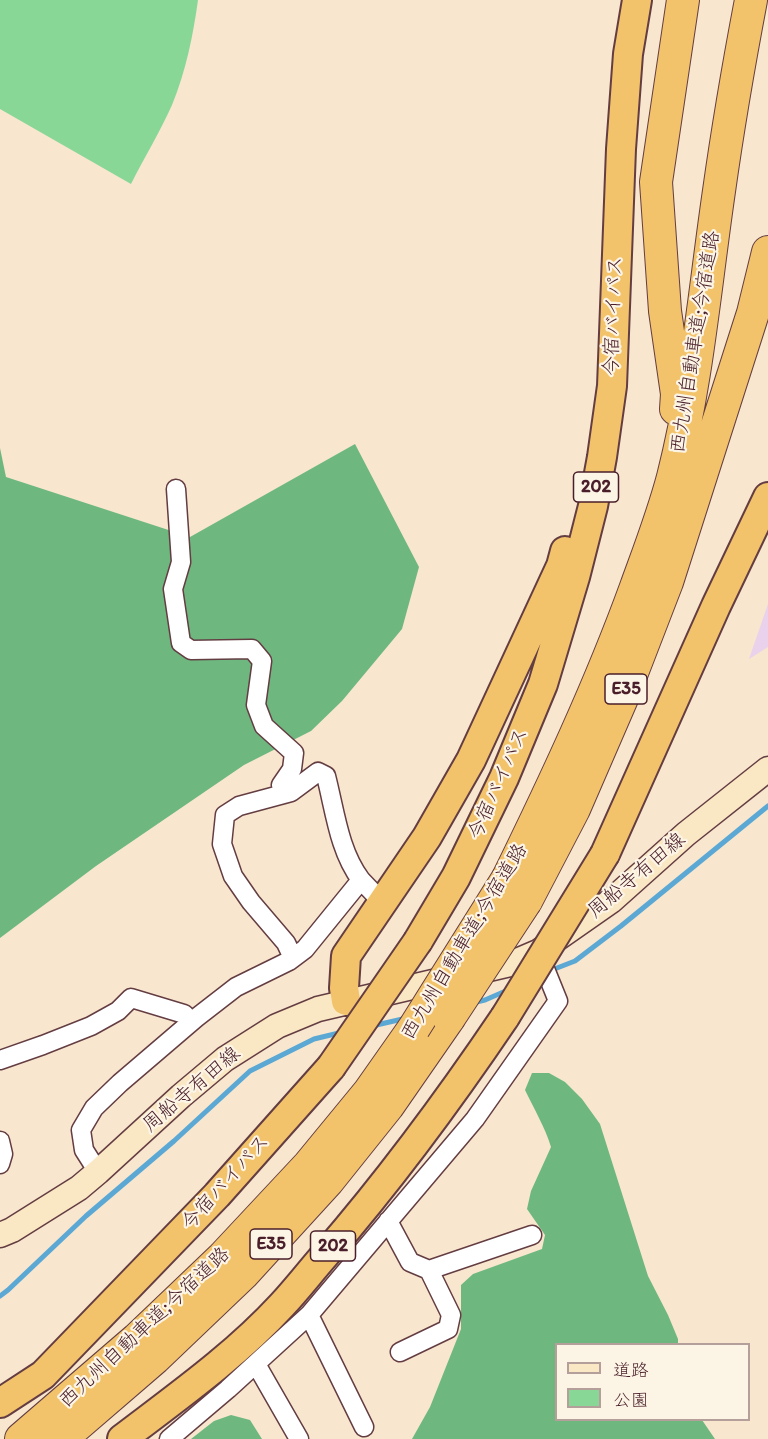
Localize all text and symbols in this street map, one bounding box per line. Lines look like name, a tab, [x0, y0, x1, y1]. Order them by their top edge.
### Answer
street label: 西九州自動車道;今宿道路	[667, 229, 725, 455]
street label: 今宿バイパス	[600, 256, 628, 376]
road number: 202	[574, 472, 618, 502]
road number: E35	[605, 674, 647, 704]
street label: 今宿バイパス	[464, 724, 534, 844]
street label: 周船寺有田線	[583, 828, 691, 924]
street label: 西九州自動車道;今宿道路	[397, 839, 533, 1045]
street label: 周船寺有田線	[138, 1042, 246, 1138]
street label: 今宿バイパス	[177, 1130, 275, 1236]
road number: E35	[250, 1229, 292, 1259]
road number: 202	[310, 1231, 356, 1261]
street label: 西九州自動車道;今宿道路	[55, 1242, 235, 1414]
legend	[555, 1343, 750, 1421]
text: 道路	[613, 1359, 649, 1381]
text: 公園	[613, 1389, 649, 1411]

